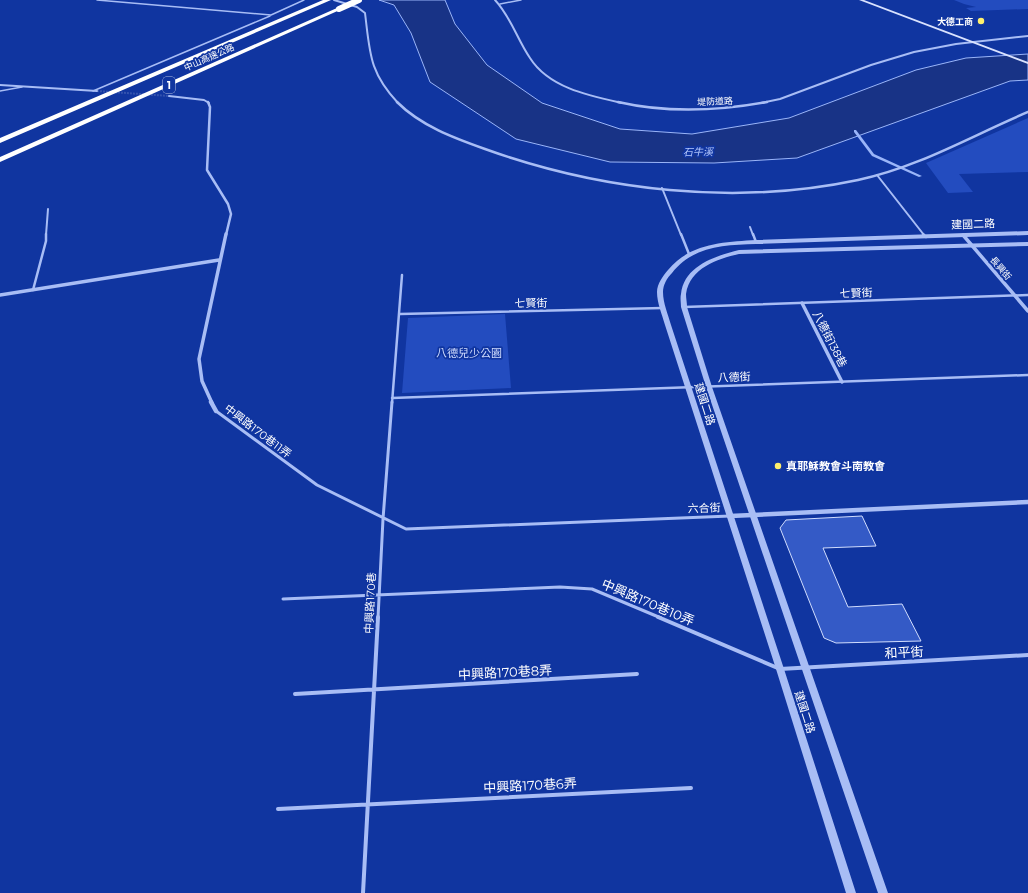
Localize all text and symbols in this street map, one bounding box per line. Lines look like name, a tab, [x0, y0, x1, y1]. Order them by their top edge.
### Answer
place label: 大德工商	[937, 16, 973, 27]
marker: 大德工商	[976, 16, 986, 26]
street label: 中山高速公路	[182, 41, 236, 73]
road number: 1	[163, 77, 175, 93]
street label: 堤防道路	[697, 95, 733, 107]
water label: 石牛溪	[683, 145, 715, 159]
street label: 建國二路	[951, 216, 995, 232]
street label: 長興街	[988, 254, 1014, 282]
street label: 七賢街	[839, 285, 873, 301]
street label: 七賢街	[514, 296, 548, 310]
street label: 八德街138巷	[810, 309, 850, 369]
park label: 八德兒少公園	[436, 346, 502, 360]
street label: 八德街	[717, 369, 751, 385]
street label: 建國二路	[692, 381, 718, 427]
street label: 中興路170巷11弄	[222, 401, 294, 461]
place label: 真耶穌教會斗南教會	[786, 459, 885, 473]
marker: 真耶穌教會斗南教會	[773, 461, 783, 471]
street label: 六合街	[687, 500, 721, 516]
street label: 中興路170巷	[361, 572, 379, 634]
street label: 中興路170巷10弄	[599, 575, 697, 629]
street label: 和平街	[884, 643, 924, 661]
street label: 中興路170巷8弄	[458, 662, 552, 682]
street label: 建國二路	[792, 689, 818, 735]
street label: 中興路170巷6弄	[483, 775, 577, 795]

